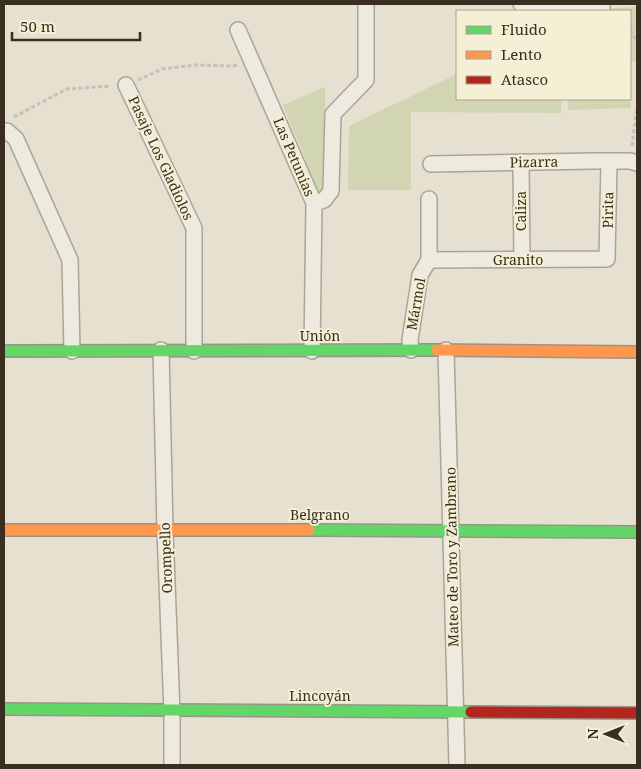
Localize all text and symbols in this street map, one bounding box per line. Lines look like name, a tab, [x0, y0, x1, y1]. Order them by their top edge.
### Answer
scale bar	[12, 10, 140, 42]
legend	[456, 10, 631, 100]
text: 50 m	[20, 16, 55, 36]
text: Fluido	[501, 19, 547, 39]
text: Lento	[501, 44, 542, 64]
text: Atasco	[501, 69, 548, 89]
street label: Pasaje Los Gladiolos	[124, 93, 199, 223]
street label: Las Petunias	[269, 114, 320, 199]
street label: Pizarra	[509, 152, 559, 171]
street label: Caliza	[511, 191, 530, 231]
street label: Pirita	[598, 191, 617, 229]
street label: Granito	[493, 250, 543, 269]
street label: Mármol	[402, 275, 430, 332]
street label: Unión	[300, 326, 340, 345]
street label: Mateo de Toro y Zambrano	[440, 467, 463, 647]
street label: Belgrano	[290, 505, 350, 524]
street label: Orompello	[155, 522, 176, 594]
street label: Lincoyán	[289, 686, 351, 705]
north arrow	[581, 709, 631, 759]
text: N	[583, 728, 602, 740]

